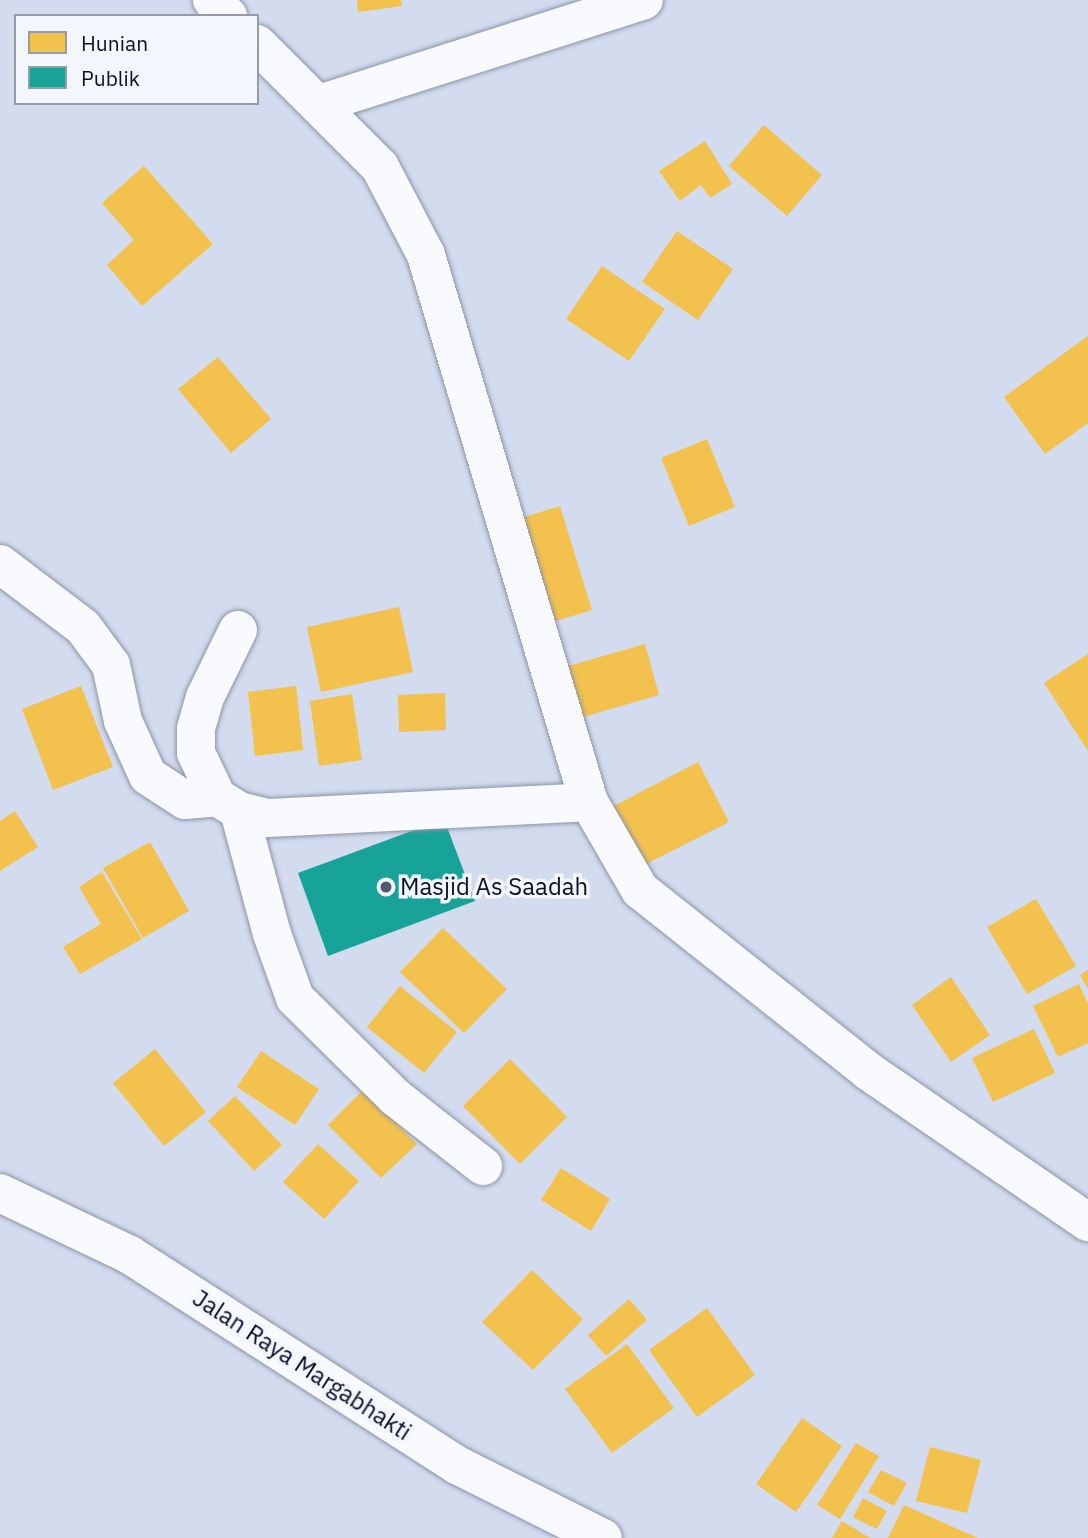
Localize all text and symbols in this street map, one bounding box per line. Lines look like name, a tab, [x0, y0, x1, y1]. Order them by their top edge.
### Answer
legend	[14, 14, 259, 105]
text: Hunian	[81, 29, 148, 57]
text: Publik	[81, 64, 140, 92]
place label: Masjid As Saadah	[400, 873, 588, 901]
marker: Masjid As Saadah	[378, 879, 394, 895]
street label: Jalan Raya Margabhakti	[187, 1284, 417, 1446]

